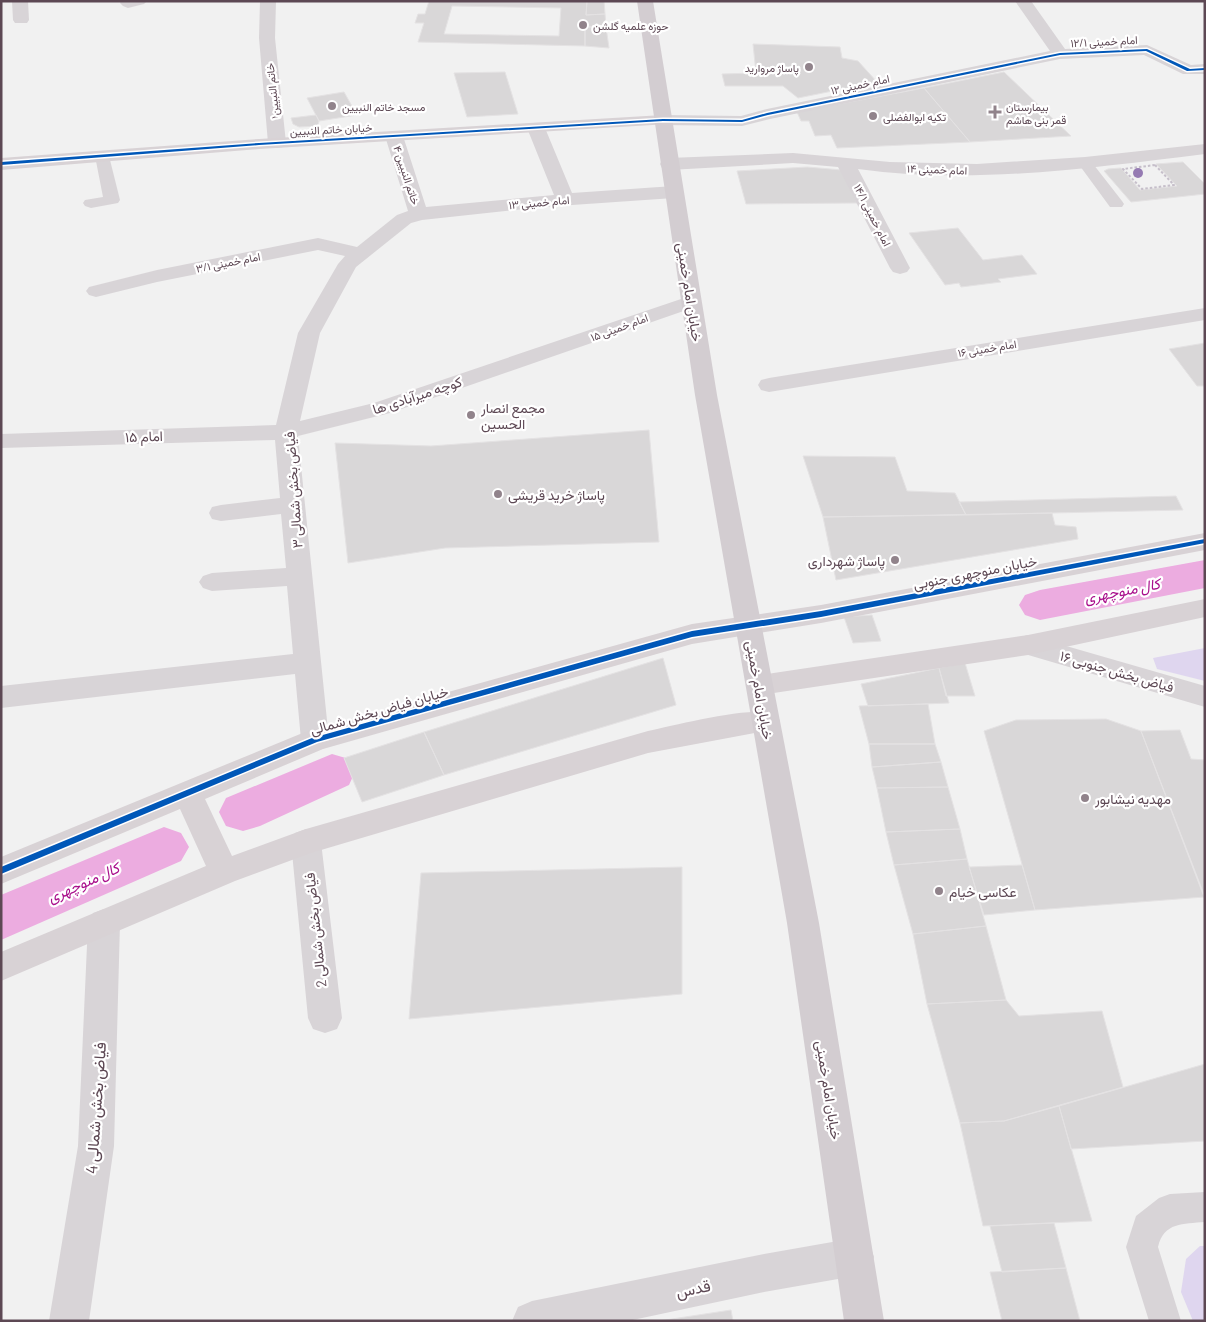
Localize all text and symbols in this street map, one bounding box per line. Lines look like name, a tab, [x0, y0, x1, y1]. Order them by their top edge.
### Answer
marker: حوزه علمیه گلشن	[577, 19, 589, 31]
place label: حوزه علمیه گلشن	[593, 19, 669, 33]
street label: امام خمینی ۱۲/۱	[1070, 33, 1138, 51]
place label: پاساژ مروارید	[745, 61, 799, 76]
marker: پاساژ مروارید	[803, 61, 815, 73]
street label: خاتم النبیین۱	[263, 62, 283, 119]
street label: امام خمینی ۱۲	[829, 71, 891, 99]
marker: مسجد خاتم النبیین	[326, 100, 338, 112]
place label: مسجد خاتم النبیین	[342, 100, 426, 115]
place label: بیمارستان قمر بنی هاشم	[1006, 100, 1066, 128]
marker: بیمارستان قمر بنی هاشم	[988, 105, 1002, 119]
marker: تکیه ابوالفضلی	[867, 110, 879, 122]
place label: تکیه ابوالفضلی	[883, 110, 946, 124]
street label: خیابان خاتم النبیین	[289, 120, 373, 140]
street label: خاتم النبیین ۴	[389, 144, 423, 207]
street label: امام خمینی ۱۴	[907, 161, 967, 179]
street label: امام خمینی ۱۴/۱	[850, 182, 894, 249]
street label: امام خمینی ۱۳	[508, 193, 570, 213]
street label: خیابان امام خمینی	[673, 241, 706, 343]
street label: امام خمینی ۳/۱	[195, 249, 262, 277]
street label: امام خمینی ۱۵	[588, 311, 650, 345]
street label: امام خمینی ۱۶	[957, 337, 1018, 361]
street label: کوچه میرآبادی ها	[370, 373, 465, 419]
place label: مجمع انصار الحسین	[480, 399, 545, 433]
marker: مجمع انصار الحسین	[465, 409, 477, 421]
street label: امام ۱۵	[125, 427, 163, 446]
street label: فیاض بخش شمالی ۳	[280, 431, 307, 549]
place label: پاساژ خرید قریشی	[508, 486, 605, 505]
marker: پاساژ خرید قریشی	[492, 488, 504, 500]
place label: پاساژ شهرداری	[808, 552, 885, 571]
street label: خیابان منوچهری جنوبی	[912, 552, 1039, 594]
marker: پاساژ شهرداری	[889, 554, 901, 566]
water label: کال منوچهری	[1083, 573, 1164, 608]
street label: خیابان امام خمینی	[742, 639, 777, 741]
street label: فیاض بخش جنوبی ۱۶	[1058, 647, 1176, 696]
street label: خیابان فیاض بخش شمالی	[308, 682, 450, 739]
place label: مهدیه نیشابور	[1094, 790, 1171, 808]
marker: مهدیه نیشابور	[1079, 792, 1091, 804]
water label: کال منوچهری	[44, 857, 125, 908]
street label: فیاض بخش شمالی 2	[301, 872, 330, 988]
place label: عکاسی خیام	[949, 883, 1017, 901]
marker: عکاسی خیام	[933, 885, 945, 897]
street label: خیابان امام خمینی	[812, 1039, 845, 1141]
street label: فیاض بخش شمالی 4	[81, 1041, 111, 1175]
street label: قدس	[674, 1275, 712, 1303]

